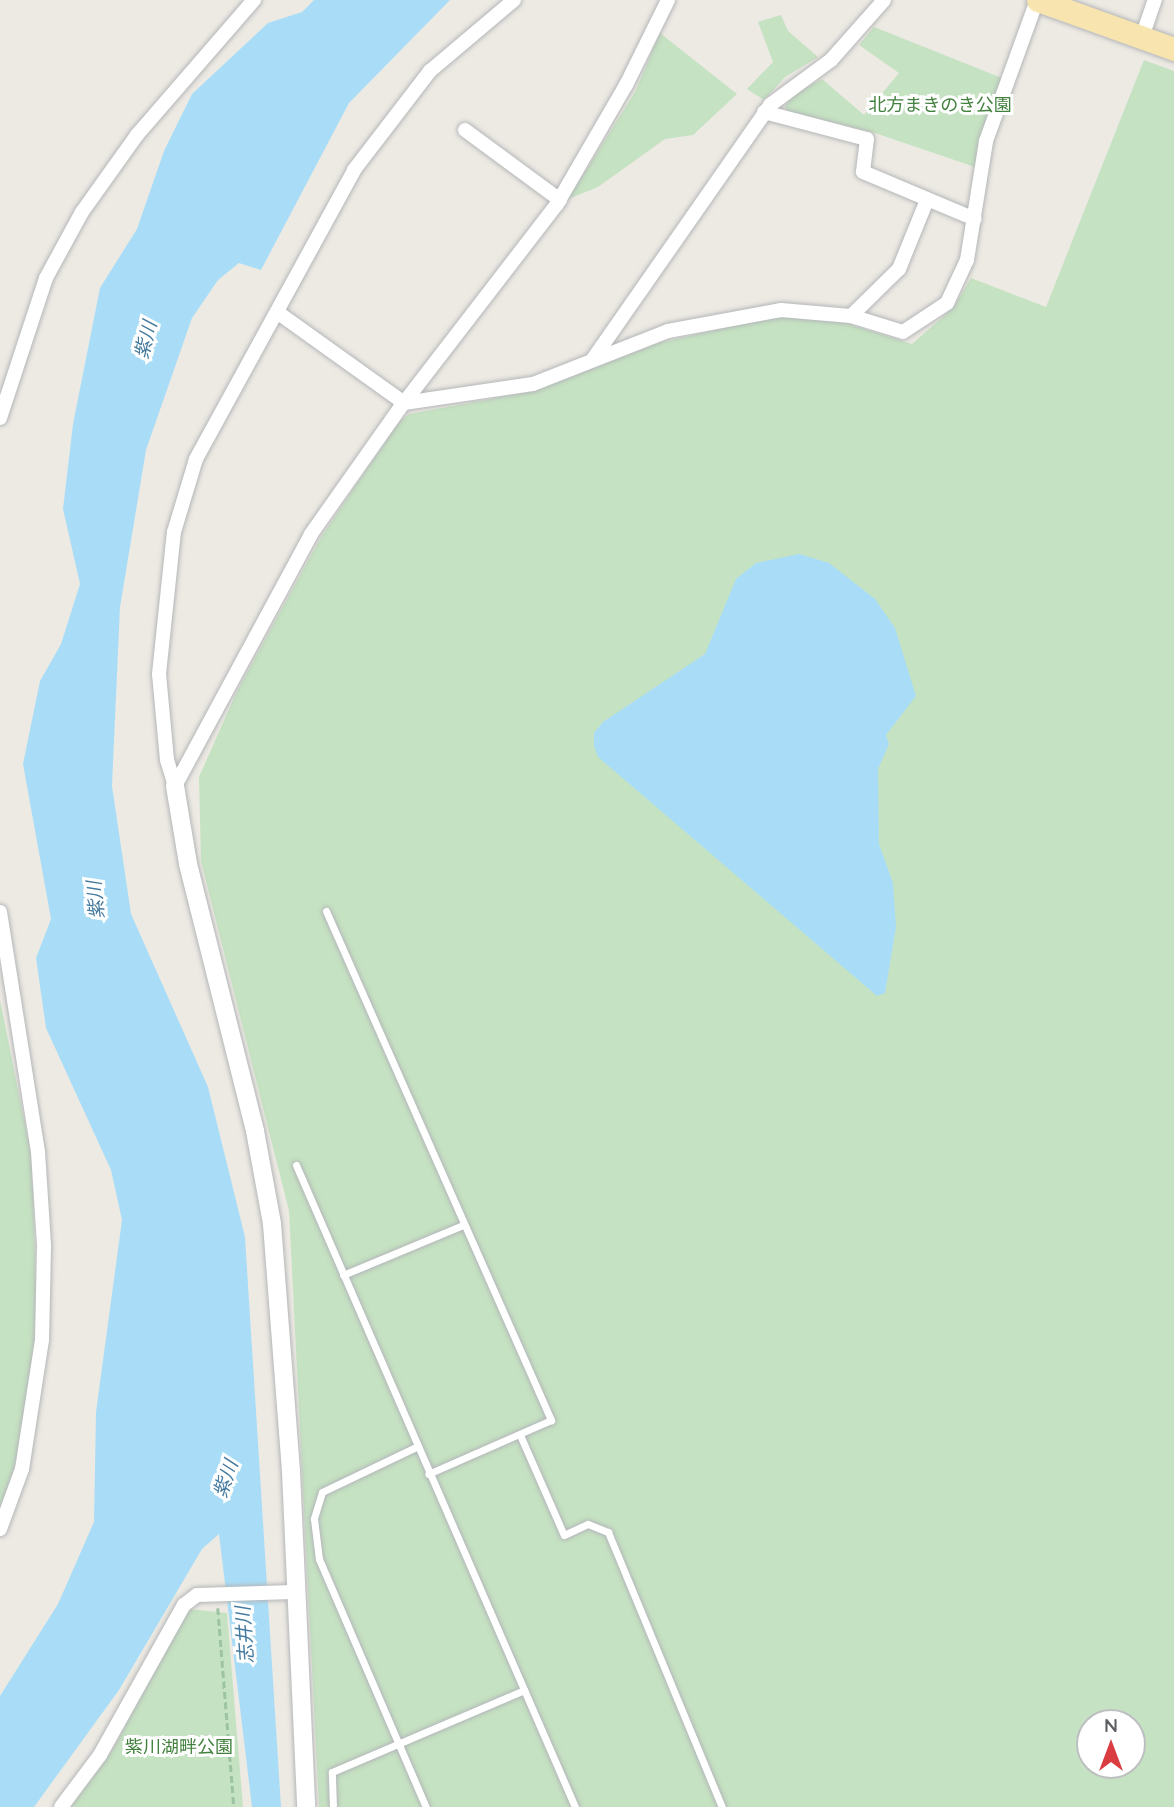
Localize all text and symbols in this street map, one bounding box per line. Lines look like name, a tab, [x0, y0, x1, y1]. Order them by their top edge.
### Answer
park label: 北方まきのき公園	[868, 94, 1012, 116]
water label: 紫川	[130, 319, 162, 361]
water label: 紫川	[83, 880, 109, 920]
water label: 紫川	[209, 1457, 243, 1501]
water label: 志井川	[232, 1606, 258, 1664]
north arrow	[1076, 1709, 1146, 1779]
text: N	[1104, 1713, 1118, 1737]
park label: 紫川湖畔公園	[125, 1736, 233, 1758]

